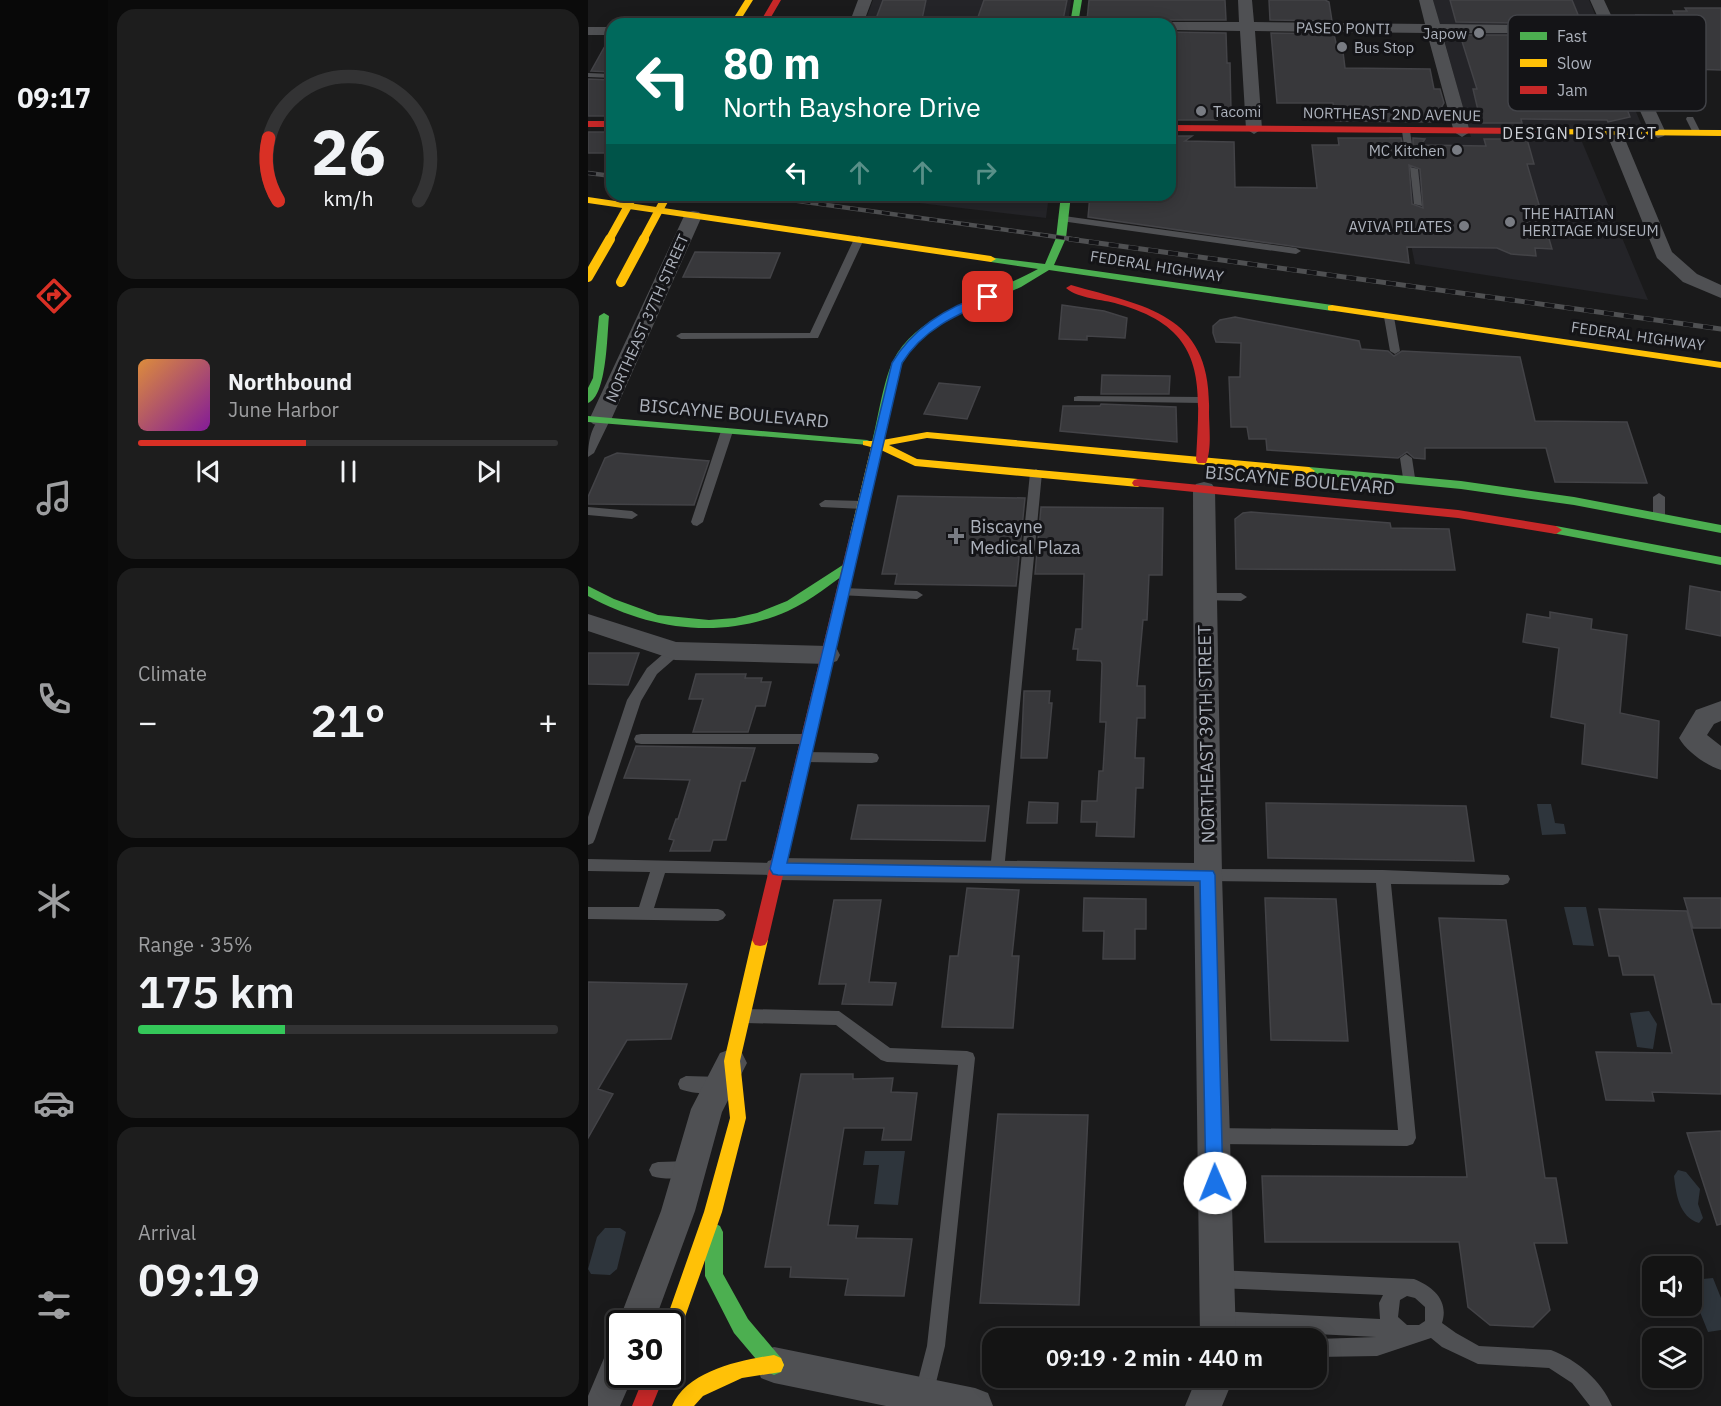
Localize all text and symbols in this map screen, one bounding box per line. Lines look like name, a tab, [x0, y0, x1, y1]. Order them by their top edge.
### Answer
legend	[1508, 15, 1706, 111]
street label: PASEO PONTI	[1296, 18, 1390, 38]
place label: Japow	[1423, 24, 1467, 43]
marker: Japow	[1472, 26, 1486, 40]
text: Fast	[1557, 26, 1587, 46]
text: 80 m	[723, 36, 821, 91]
place label: Bus Stop	[1354, 38, 1414, 57]
marker: Bus Stop	[1335, 40, 1349, 54]
icon: left	[624, 42, 702, 120]
text: Slow	[1557, 53, 1592, 73]
text: 09:17	[17, 80, 91, 115]
text: Jam	[1557, 80, 1588, 100]
text: North Bayshore Drive	[723, 89, 981, 124]
place label: Tacomi	[1213, 102, 1261, 121]
street label: NORTHEAST 2ND AVENUE	[1303, 103, 1481, 125]
marker: Tacomi	[1194, 104, 1208, 118]
text: 26	[311, 111, 385, 192]
district label: DESIGN DISTRICT	[1502, 123, 1658, 143]
place label: MC Kitchen	[1369, 141, 1445, 160]
marker: MC Kitchen	[1450, 143, 1464, 157]
icon: left	[780, 156, 813, 189]
icon: ahead	[843, 156, 876, 189]
icon: ahead	[906, 156, 939, 189]
icon: right	[969, 156, 1002, 189]
text: km/h	[323, 185, 373, 213]
place label: THE HAITIAN HERITAGE MUSEUM	[1522, 204, 1659, 240]
marker: THE HAITIAN HERITAGE MUSEUM	[1503, 215, 1517, 229]
place label: AVIVA PILATES	[1349, 217, 1452, 236]
marker: AVIVA PILATES	[1457, 219, 1471, 233]
street label: NORTHEAST 37TH STREET	[601, 231, 693, 405]
street label: FEDERAL HIGHWAY	[1089, 246, 1225, 286]
pin	[962, 271, 1013, 322]
icon: directions	[33, 275, 75, 317]
icon: arrive	[971, 280, 1004, 313]
street label: FEDERAL HIGHWAY	[1570, 317, 1706, 355]
text: Northbound	[228, 367, 352, 396]
street label: BISCAYNE BOULEVARD	[638, 393, 830, 433]
text: June Harbor	[228, 396, 339, 423]
icon: previous	[192, 455, 225, 488]
icon: pause	[332, 455, 365, 488]
icon: next	[472, 455, 505, 488]
street label: BISCAYNE BOULEVARD	[1204, 460, 1396, 500]
icon: music	[33, 477, 75, 519]
place label: Biscayne Medical Plaza	[970, 515, 1081, 559]
marker: Biscayne Medical Plaza	[947, 527, 965, 545]
street label: NORTHEAST 39TH STREET	[1193, 625, 1219, 843]
text: Climate	[138, 660, 207, 687]
icon: phone	[33, 678, 75, 720]
text: 21°	[310, 691, 386, 749]
text: −	[138, 700, 158, 743]
text: +	[538, 700, 558, 743]
icon: climate	[33, 880, 75, 922]
text: Range · 35%	[138, 931, 253, 958]
text: 175 km	[138, 962, 295, 1020]
icon: car	[33, 1082, 75, 1124]
position arrow	[1183, 1151, 1247, 1215]
text: Arrival	[138, 1219, 196, 1246]
text: 09:19	[138, 1250, 260, 1308]
map controls	[1642, 1256, 1702, 1388]
button: sound	[1642, 1256, 1702, 1316]
icon: filters	[33, 1284, 75, 1326]
speed limit sign: 30	[606, 1310, 684, 1388]
button: layers	[1642, 1328, 1702, 1388]
text: 09:19 · 2 min · 440 m	[1046, 1343, 1263, 1372]

